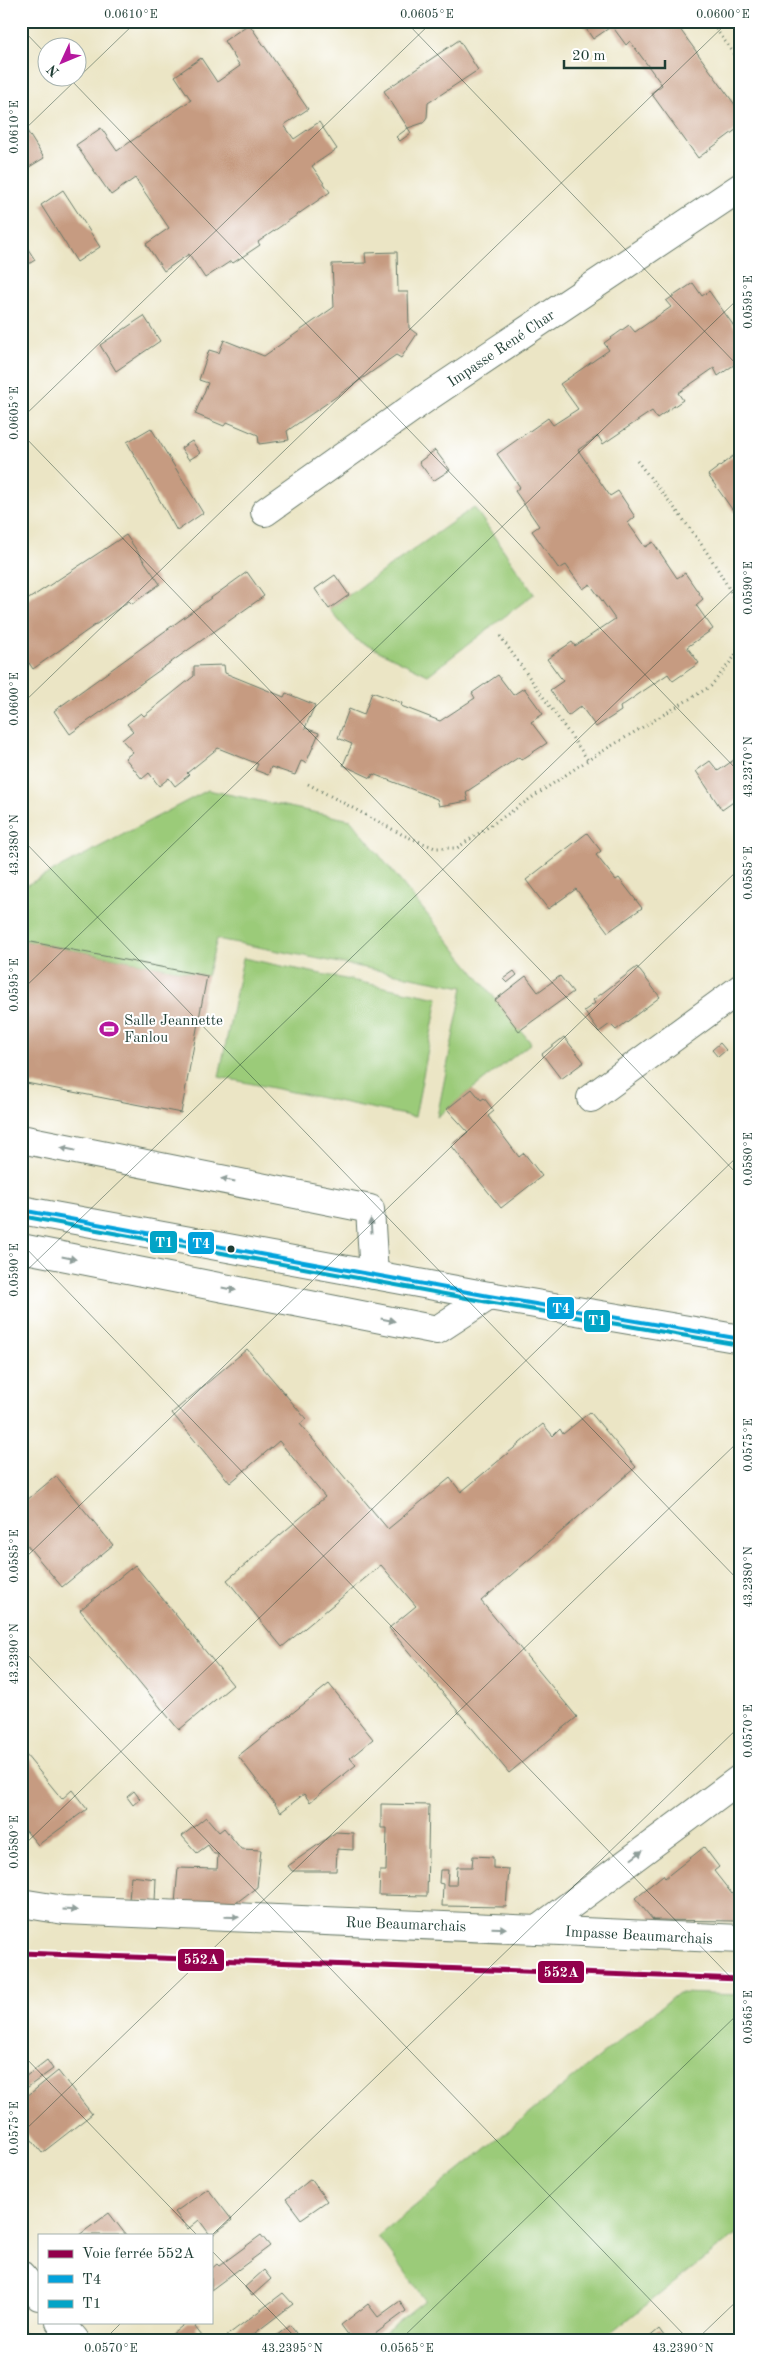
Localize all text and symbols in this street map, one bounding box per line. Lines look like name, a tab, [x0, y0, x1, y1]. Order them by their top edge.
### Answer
text: 0.0605°E	[400, 8, 454, 21]
text: 0.0610°E	[104, 9, 158, 21]
text: 0.0600°E	[696, 9, 750, 21]
north arrow	[38, 38, 88, 88]
scale bar	[564, 38, 666, 70]
text: 20 m	[572, 49, 606, 64]
text: N	[44, 61, 62, 79]
text: 0.0610°E	[9, 100, 21, 154]
text: 0.0595°E	[742, 275, 755, 329]
street label: Impasse René Char	[446, 308, 558, 391]
text: 0.0605°E	[8, 386, 21, 440]
text: 0.0590°E	[742, 561, 755, 615]
text: 0.0600°E	[9, 672, 21, 726]
text: 43.2370°N	[743, 736, 755, 798]
text: 43.2380°N	[9, 814, 21, 876]
text: 0.0585°E	[742, 846, 755, 900]
text: 0.0595°E	[8, 958, 21, 1012]
place label: Salle Jeannette Fanlou	[124, 1014, 223, 1046]
sports icon: Salle Jeannette Fanlou	[98, 1018, 120, 1040]
text: 0.0580°E	[742, 1132, 755, 1186]
one-way arrow	[60, 1144, 76, 1152]
one-way arrow	[219, 1176, 235, 1184]
one-way arrow	[366, 1218, 374, 1234]
line badge: T1	[149, 1230, 178, 1254]
line badge: T4	[187, 1231, 215, 1255]
text: T1	[155, 1236, 173, 1250]
text: T4	[192, 1237, 210, 1251]
text: 0.0590°E	[8, 1243, 21, 1297]
unlabelled marker	[226, 1244, 236, 1254]
one-way arrow	[61, 1254, 77, 1262]
one-way arrow	[221, 1285, 236, 1293]
line badge: T4	[546, 1296, 575, 1320]
text: T4	[552, 1302, 570, 1316]
line badge: T1	[583, 1309, 611, 1333]
text: T1	[588, 1314, 606, 1328]
one-way arrow	[380, 1317, 396, 1325]
text: 0.0575°E	[742, 1418, 755, 1472]
text: 0.0585°E	[8, 1529, 21, 1583]
text: 43.2380°N	[743, 1546, 755, 1608]
text: 43.2390°N	[9, 1623, 21, 1685]
text: 0.0570°E	[742, 1704, 755, 1758]
text: 0.0580°E	[8, 1815, 21, 1869]
one-way arrow	[630, 1850, 643, 1861]
one-way arrow	[62, 1906, 78, 1914]
one-way arrow	[224, 1913, 240, 1921]
street label: Rue Beaumarchais	[345, 1916, 467, 1935]
one-way arrow	[491, 1925, 507, 1933]
street label: Impasse Beaumarchais	[565, 1925, 713, 1948]
line badge: 552A	[177, 1948, 225, 1972]
text: 552A	[184, 1953, 219, 1967]
line badge: 552A	[537, 1960, 585, 1984]
text: 552A	[544, 1966, 579, 1980]
text: 0.0565°E	[742, 1990, 755, 2044]
text: 0.0575°E	[8, 2101, 21, 2155]
legend	[38, 2234, 212, 2324]
text: Voie ferrée 552A	[82, 2247, 195, 2262]
text: T4	[82, 2273, 101, 2288]
text: T1	[82, 2297, 101, 2312]
text: 0.0570°E	[84, 2342, 138, 2355]
text: 43.2395°N	[261, 2342, 323, 2355]
text: 0.0565°E	[380, 2342, 434, 2355]
text: 43.2390°N	[652, 2343, 714, 2355]

